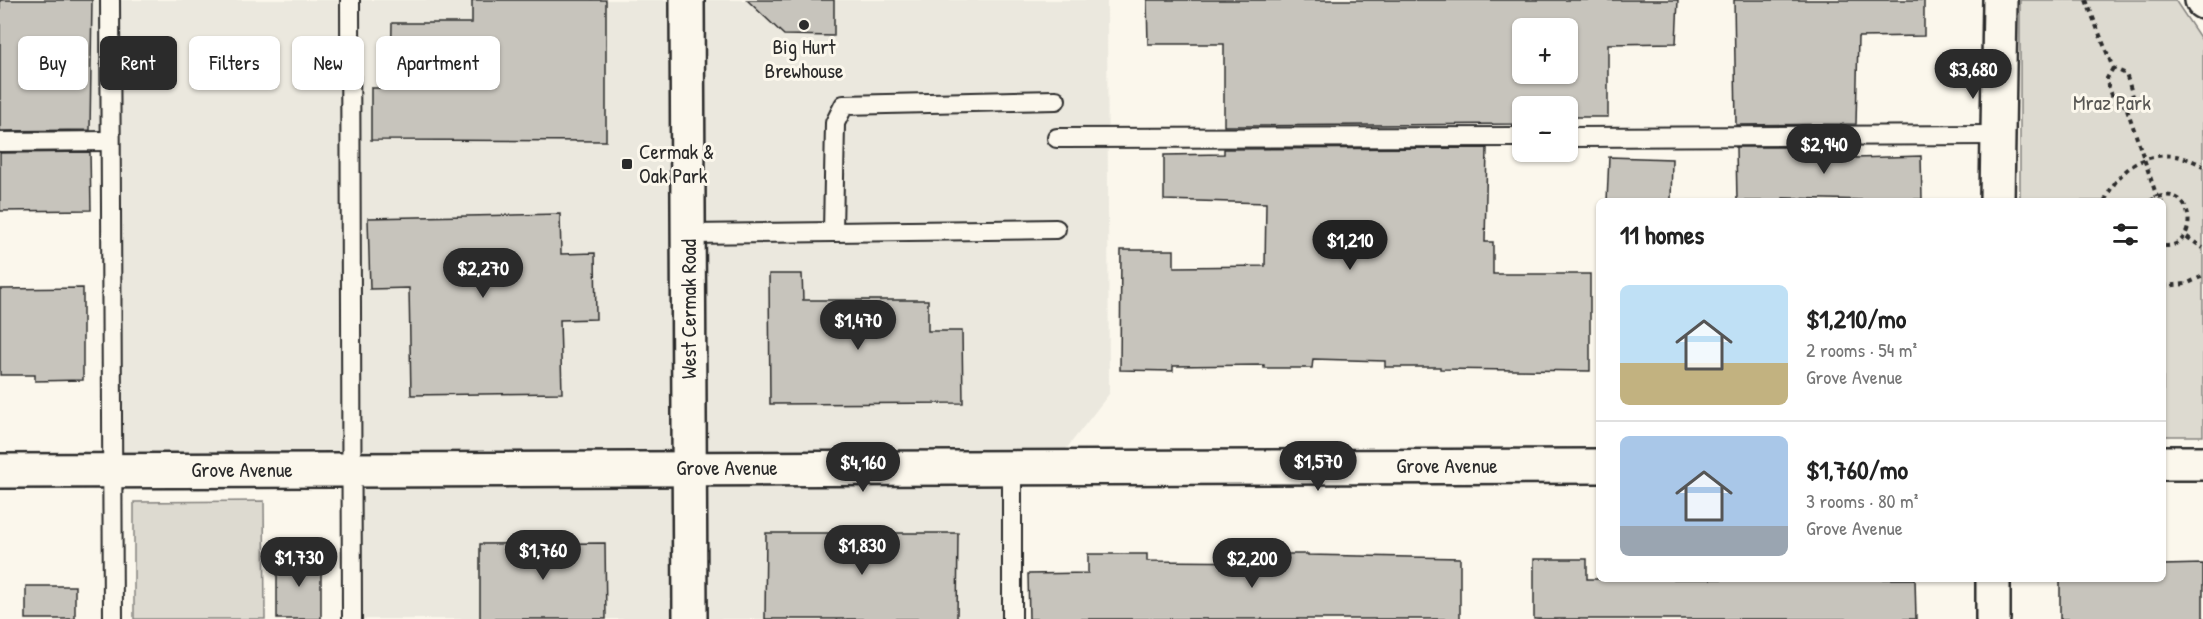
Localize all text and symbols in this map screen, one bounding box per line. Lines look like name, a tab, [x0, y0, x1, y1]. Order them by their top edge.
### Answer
marker: Big Hurt Brewhouse	[797, 18, 811, 32]
map controls	[1512, 18, 1578, 162]
button: +	[1512, 18, 1578, 84]
place label: Big Hurt Brewhouse	[765, 32, 843, 85]
chip: Buy	[18, 36, 88, 90]
chip: Rent	[100, 36, 177, 90]
chip: Filters	[189, 36, 280, 90]
chip: New	[292, 36, 364, 90]
chip: Apartment	[376, 36, 500, 90]
pin: $3,680	[1924, 49, 2022, 100]
text: $3,680	[1949, 55, 1997, 82]
park label: Mraz Park	[2073, 88, 2151, 117]
button: −	[1512, 96, 1578, 162]
pin: $2,940	[1775, 124, 1873, 175]
text: $2,940	[1800, 130, 1848, 157]
place label: Cermak & Oak Park	[639, 137, 714, 190]
marker: Cermak & Oak Park	[620, 157, 634, 171]
text: 11 homes	[1620, 217, 1704, 252]
icon: filters	[2109, 218, 2142, 251]
pin: $1,210	[1301, 220, 1399, 271]
text: $1,210	[1326, 226, 1374, 253]
street label: West Cermak Road	[674, 239, 703, 379]
pin: $2,270	[434, 248, 532, 299]
text: $2,270	[457, 254, 509, 281]
pin: $1,470	[809, 300, 907, 351]
text: $1,210/mo	[1806, 301, 1906, 336]
text: $1,470	[834, 306, 882, 333]
icon: home	[1668, 309, 1740, 381]
text: 2 rooms · 54 m²	[1806, 336, 1917, 363]
text: Grove Avenue	[1806, 363, 1903, 390]
pin: $1,570	[1269, 441, 1367, 492]
pin: $4,160	[814, 442, 912, 493]
text: $1,570	[1294, 447, 1342, 474]
text: $4,160	[840, 448, 886, 475]
street label: Grove Avenue	[1396, 451, 1498, 480]
text: $1,760/mo	[1806, 452, 1908, 487]
street label: Grove Avenue	[676, 453, 778, 482]
street label: Grove Avenue	[191, 455, 293, 484]
icon: home	[1668, 460, 1740, 532]
text: 3 rooms · 80 m²	[1806, 487, 1918, 514]
text: Grove Avenue	[1806, 514, 1903, 541]
pin: $1,830	[813, 525, 911, 576]
pin: $1,760	[494, 530, 592, 581]
text: $1,830	[838, 531, 886, 558]
text: $1,760	[519, 536, 567, 563]
pin: $1,730	[250, 537, 348, 588]
pin: $2,200	[1203, 538, 1301, 589]
text: $1,730	[274, 543, 324, 570]
text: $2,200	[1227, 544, 1277, 571]

